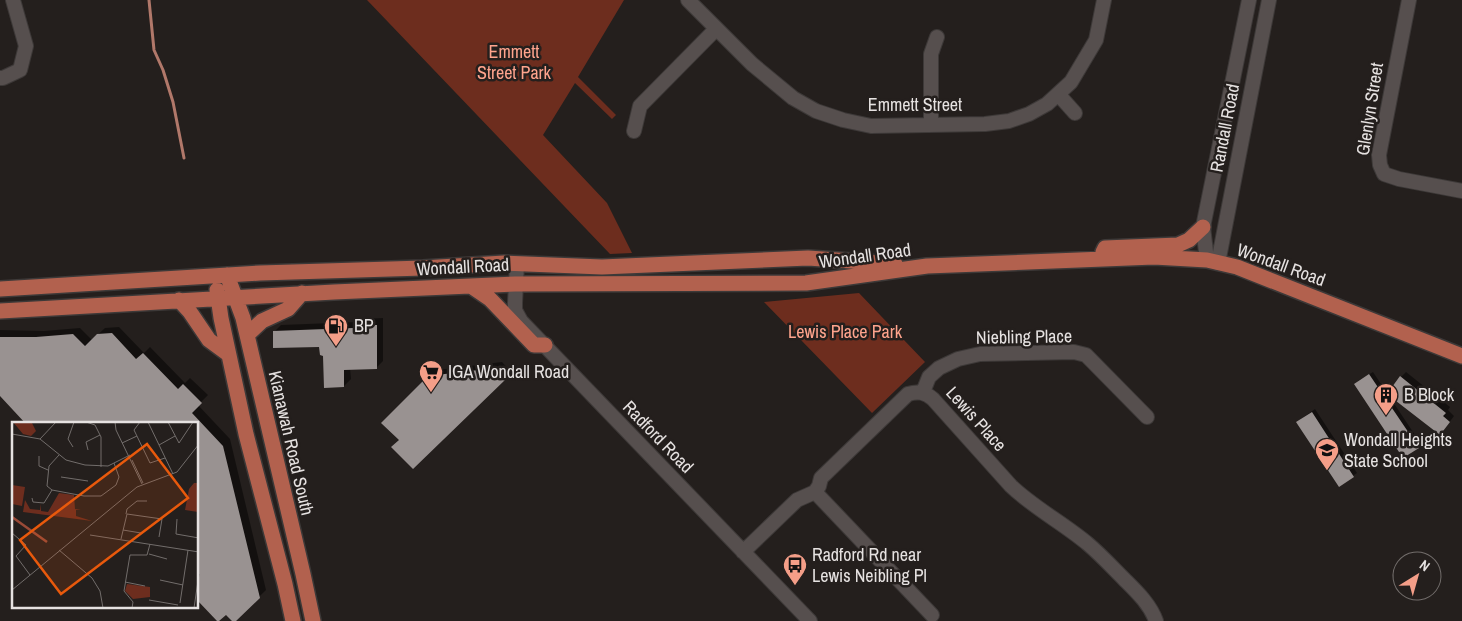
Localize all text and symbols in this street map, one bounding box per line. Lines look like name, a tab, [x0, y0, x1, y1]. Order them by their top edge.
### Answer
park label: Emmett Street Park	[477, 39, 552, 85]
street label: Glenlyn Street	[1350, 61, 1389, 157]
street label: Randall Road	[1204, 82, 1245, 174]
street label: Emmett Street	[868, 92, 962, 117]
street label: Wondall Road	[817, 237, 912, 274]
street label: Wondall Road	[1233, 237, 1329, 292]
street label: Wondall Road	[416, 252, 510, 281]
fuel station icon: BP	[323, 313, 349, 347]
place label: BP	[354, 313, 374, 338]
park label: Lewis Place Park	[788, 319, 903, 344]
street label: Niebling Place	[976, 323, 1072, 350]
supermarket icon: IGA Wondall Road	[418, 359, 444, 393]
place label: IGA Wondall Road	[448, 359, 569, 384]
street label: Kianawah Road South	[263, 368, 320, 518]
street label: Lewis Place	[940, 381, 1012, 457]
building icon: B Block	[1373, 382, 1399, 416]
place label: B Block	[1404, 382, 1455, 407]
street label: Radford Road	[617, 395, 699, 478]
inset map	[12, 422, 199, 608]
place label: Wondall Heights State School	[1344, 427, 1452, 473]
school or university icon: Wondall Heights State School	[1314, 437, 1340, 471]
place label: Radford Rd near Lewis Neibling Pl	[812, 542, 927, 588]
north arrow	[1392, 551, 1442, 601]
bus stop icon: Radford Rd near Lewis Neibling Pl	[782, 552, 808, 586]
text: N	[1416, 556, 1434, 575]

